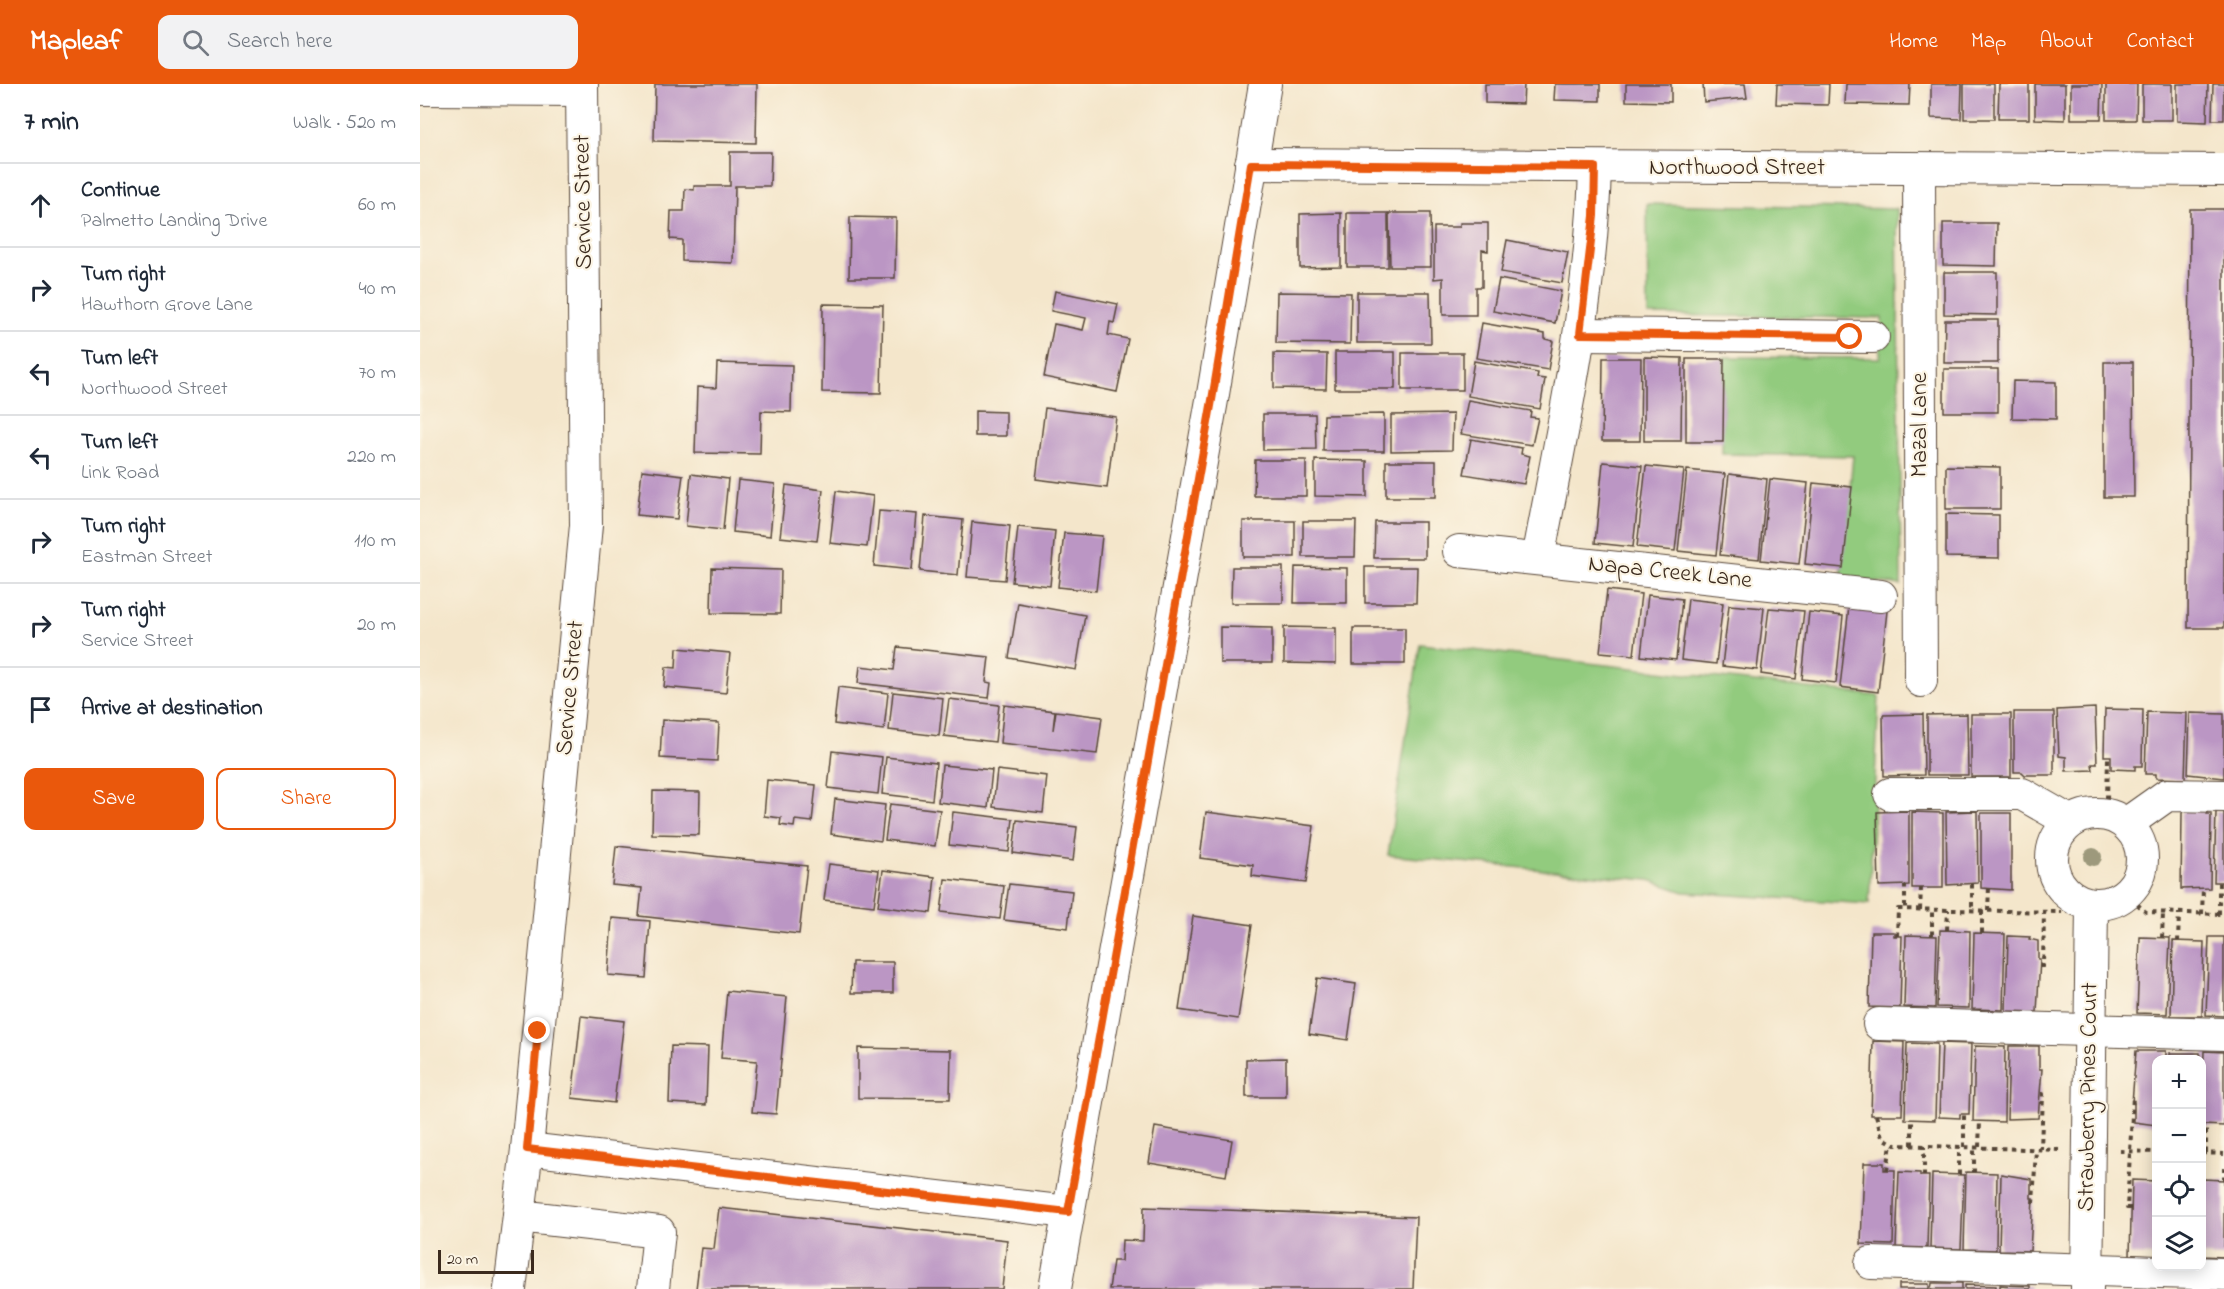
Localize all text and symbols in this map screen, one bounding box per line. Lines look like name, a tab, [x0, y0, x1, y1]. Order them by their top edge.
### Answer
search box	[158, 15, 578, 69]
text: Mapleaf	[30, 22, 122, 63]
icon: search	[179, 26, 212, 59]
text: Search here	[227, 26, 332, 58]
text: Home	[1889, 27, 1938, 57]
text: Map	[1971, 27, 2006, 57]
text: About	[2039, 27, 2093, 57]
text: Contact	[2126, 27, 2194, 57]
text: 7 min	[24, 104, 79, 142]
text: Walk · 520 m	[293, 109, 396, 138]
street label: Service Street	[565, 134, 603, 270]
street label: Northwood Street	[1649, 151, 1825, 186]
text: Continue	[81, 175, 160, 207]
icon: ahead	[24, 189, 57, 222]
text: 60 m	[358, 191, 396, 220]
text: Palmetto Landing Drive	[81, 207, 267, 236]
text: Turn right	[81, 259, 166, 291]
icon: right	[24, 273, 57, 306]
text: 40 m	[359, 275, 396, 304]
text: Hawthorn Grove Lane	[81, 291, 253, 320]
route start	[1836, 323, 1862, 349]
text: Turn left	[81, 343, 158, 375]
icon: left	[24, 357, 57, 390]
text: 70 m	[359, 359, 396, 388]
street label: Mazal Lane	[1903, 372, 1938, 478]
text: Northwood Street	[81, 375, 228, 404]
text: Turn left	[81, 427, 158, 459]
icon: left	[24, 441, 57, 474]
text: 220 m	[347, 443, 396, 472]
text: Link Road	[81, 459, 159, 488]
text: Turn right	[81, 511, 166, 543]
icon: right	[24, 525, 57, 558]
text: 110 m	[354, 527, 396, 556]
text: Eastman Street	[81, 543, 212, 572]
street label: Napa Creek Lane	[1587, 547, 1754, 599]
text: Turn right	[81, 595, 166, 627]
icon: right	[24, 609, 57, 642]
text: 20 m	[357, 611, 396, 640]
street label: Service Street	[548, 619, 594, 757]
text: Service Street	[81, 627, 194, 656]
icon: arrive	[24, 693, 57, 726]
text: Arrive at destination	[81, 693, 263, 725]
button: Save	[24, 768, 204, 830]
button: Share	[216, 768, 396, 830]
street label: Strawberry Pines Court	[2070, 982, 2109, 1212]
route end	[524, 1017, 550, 1043]
map controls	[2152, 1055, 2206, 1271]
button: +	[2152, 1055, 2206, 1109]
button: −	[2152, 1109, 2206, 1163]
button: locate	[2152, 1163, 2206, 1217]
button: layers	[2152, 1217, 2206, 1271]
scale bar	[438, 1247, 534, 1274]
text: 20 m	[447, 1248, 478, 1272]

